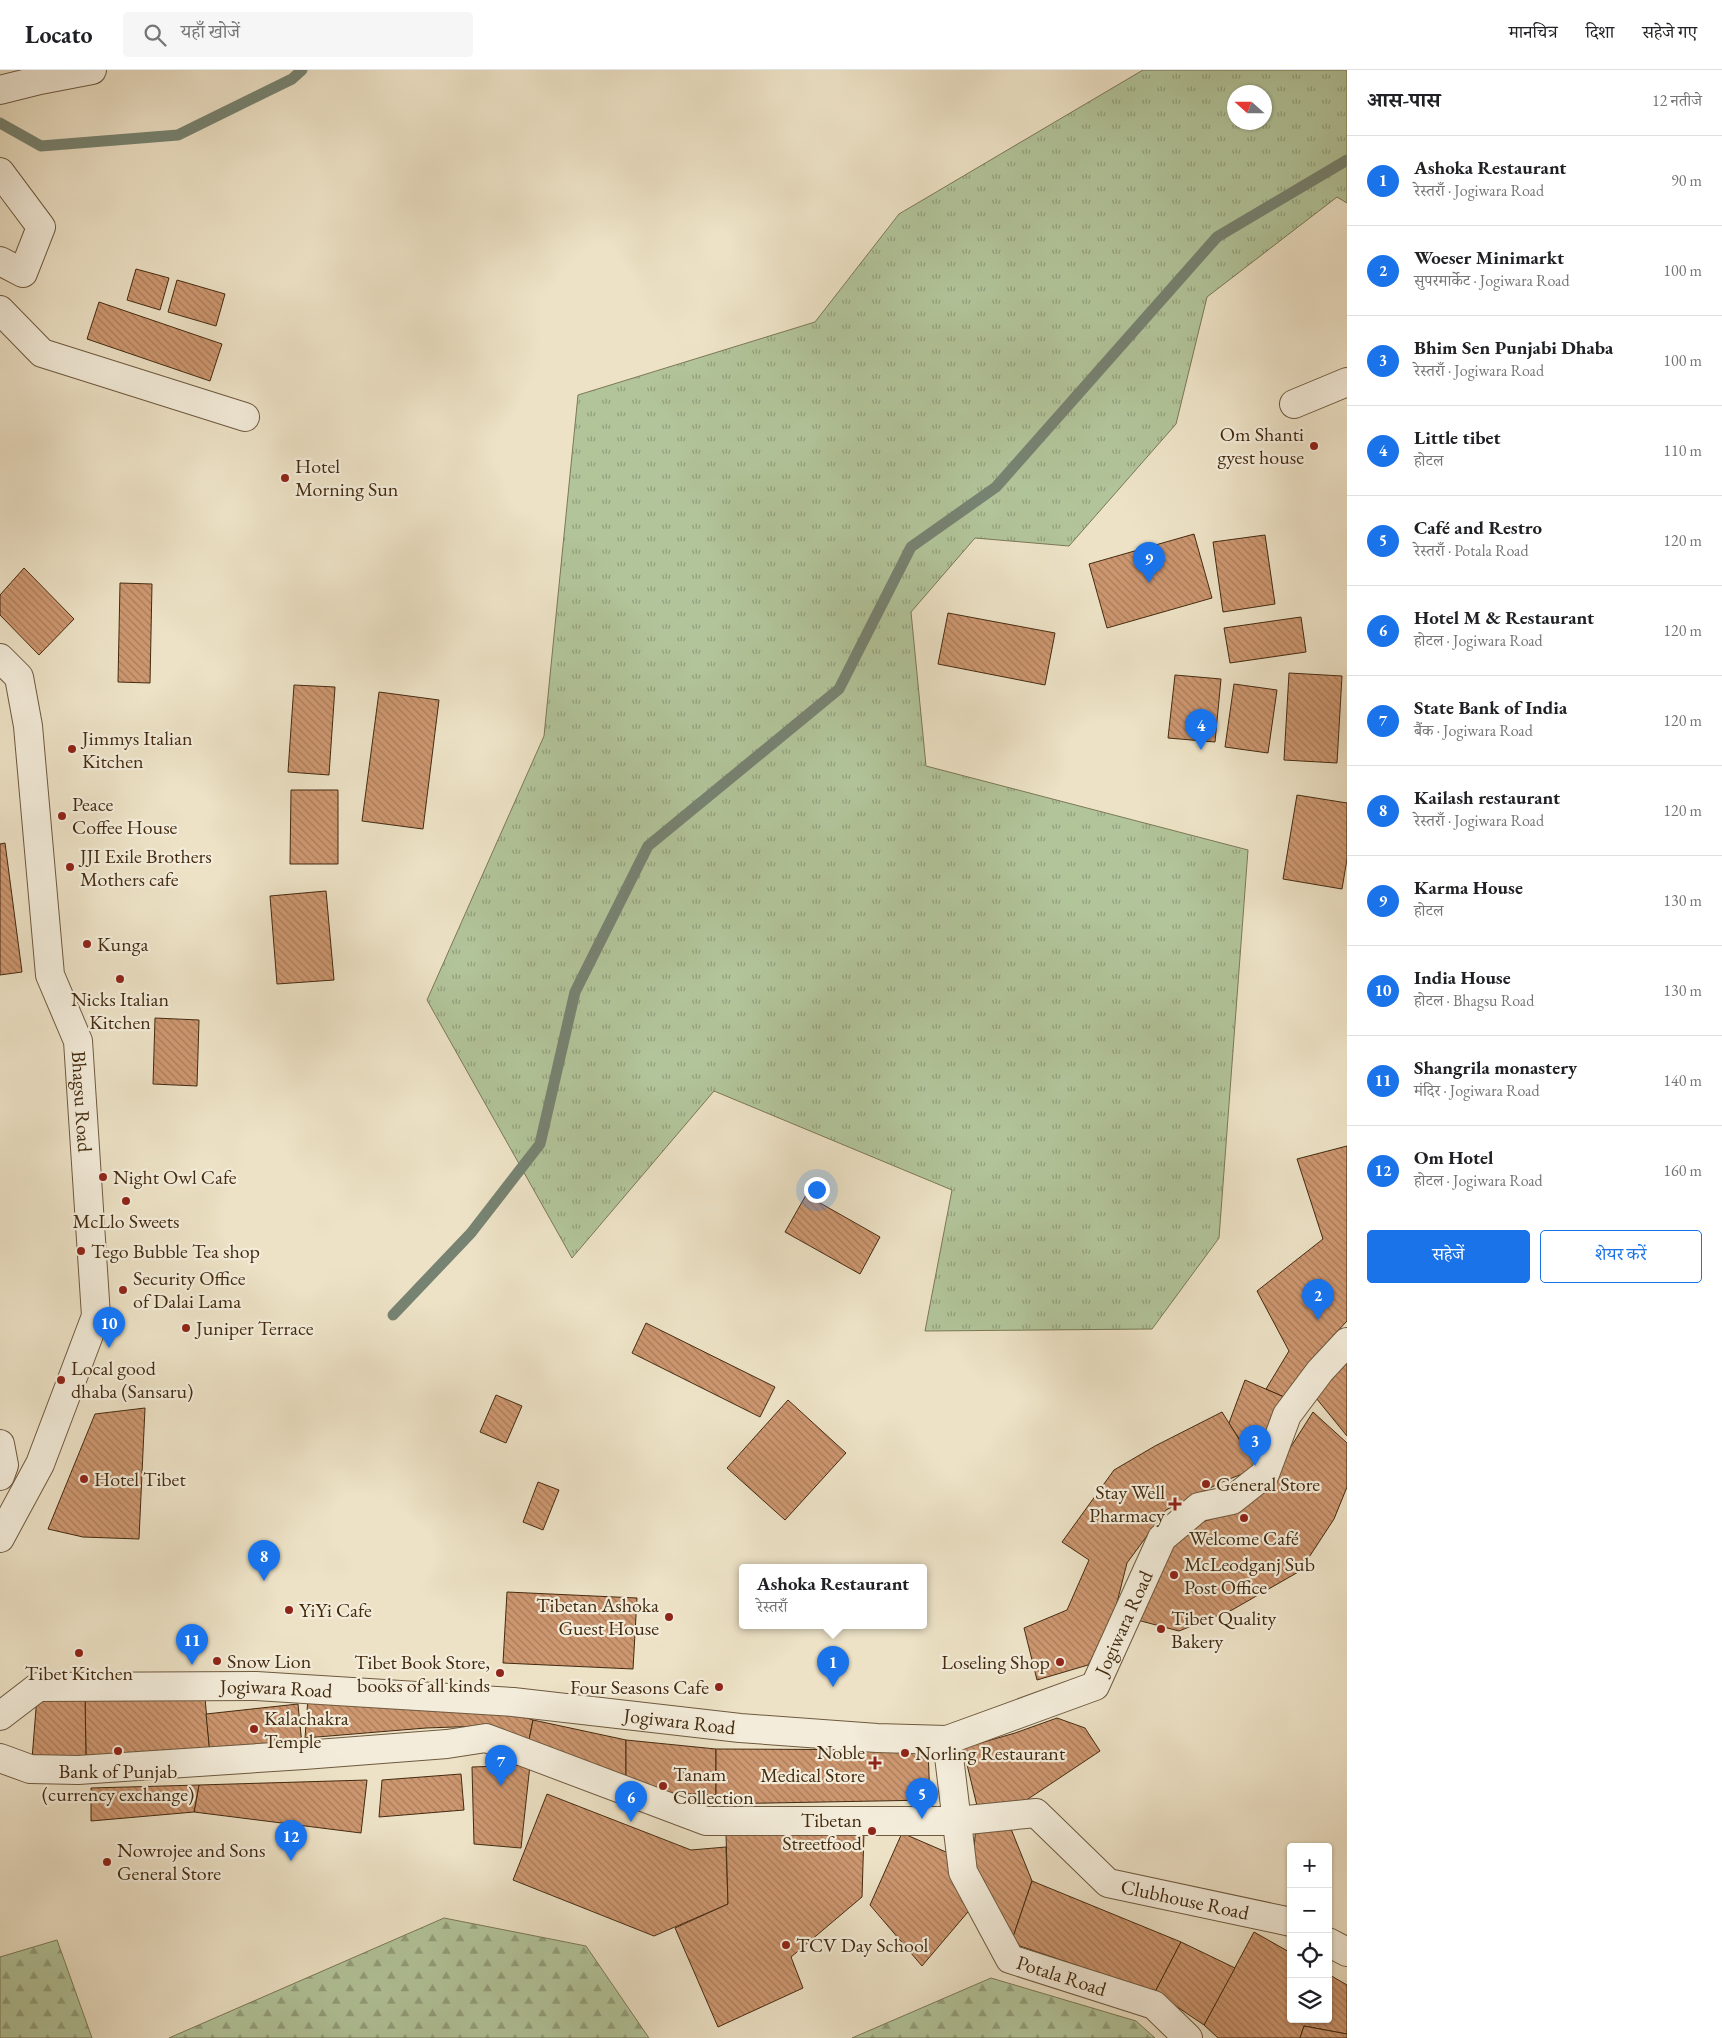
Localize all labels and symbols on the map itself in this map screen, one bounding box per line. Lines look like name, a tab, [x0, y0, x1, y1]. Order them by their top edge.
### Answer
north arrow	[1227, 85, 1272, 130]
place label: Om Shanti gyest house	[1218, 421, 1304, 470]
marker: Om Shanti gyest house	[1308, 440, 1320, 452]
place label: Hotel Morning Sun	[295, 453, 399, 502]
marker: Hotel Morning Sun	[279, 472, 291, 484]
pin: 9	[1133, 542, 1165, 583]
pin: 4	[1185, 709, 1217, 750]
place label: Jimmys Italian Kitchen	[80, 725, 193, 774]
marker: Jimmys Italian Kitchen	[66, 743, 78, 755]
place label: Peace Coffee House	[72, 791, 178, 840]
marker: Peace Coffee House	[56, 810, 68, 822]
place label: JJI Exile Brothers Mothers cafe	[78, 843, 212, 892]
marker: JJI Exile Brothers Mothers cafe	[64, 861, 76, 873]
place label: Kunga	[97, 931, 148, 957]
marker: Kunga	[81, 938, 93, 950]
marker: Nicks Italian Kitchen	[114, 973, 126, 985]
place label: Nicks Italian Kitchen	[71, 986, 169, 1035]
street label: Bhagsu Road	[66, 1050, 98, 1154]
place label: Night Owl Cafe	[113, 1164, 237, 1190]
marker: Night Owl Cafe	[97, 1171, 109, 1183]
your location	[804, 1177, 830, 1203]
marker: McLlo Sweets	[120, 1195, 132, 1207]
place label: McLlo Sweets	[73, 1208, 179, 1234]
place label: Tego Bubble Tea shop	[91, 1238, 260, 1264]
marker: Tego Bubble Tea shop	[75, 1245, 87, 1257]
place label: Security Office of Dalai Lama	[133, 1265, 246, 1314]
pin: 2	[1302, 1279, 1334, 1320]
marker: Security Office of Dalai Lama	[117, 1284, 129, 1296]
pin: 10	[93, 1307, 125, 1348]
place label: Juniper Terrace	[194, 1315, 314, 1341]
marker: Juniper Terrace	[180, 1322, 192, 1334]
place label: Local good dhaba (Sansaru)	[71, 1355, 193, 1404]
marker: Local good dhaba (Sansaru)	[55, 1374, 67, 1386]
pin: 3	[1239, 1425, 1271, 1466]
place label: Hotel Tibet	[94, 1466, 186, 1492]
place label: General Store	[1216, 1471, 1320, 1497]
marker: Hotel Tibet	[78, 1473, 90, 1485]
marker: General Store	[1200, 1478, 1212, 1490]
place label: Stay Well Pharmacy	[1089, 1479, 1165, 1528]
marker: Stay Well Pharmacy	[1169, 1498, 1181, 1510]
marker: Welcome Café	[1238, 1512, 1250, 1524]
place label: Welcome Café	[1189, 1525, 1299, 1551]
pin: 8	[248, 1540, 280, 1581]
place label: McLeodganj Sub Post Office	[1184, 1551, 1315, 1600]
street label: Jogiwara Road	[1088, 1566, 1159, 1681]
marker: McLeodganj Sub Post Office	[1168, 1569, 1180, 1581]
place label: Tibetan Ashoka Guest House	[536, 1592, 659, 1641]
place label: YiYi Cafe	[299, 1597, 372, 1623]
marker: YiYi Cafe	[283, 1604, 295, 1616]
place label: Tibet Quality Bakery	[1171, 1605, 1276, 1654]
marker: Tibetan Ashoka Guest House	[663, 1611, 675, 1623]
marker: Tibet Quality Bakery	[1155, 1623, 1167, 1635]
pin: 11	[176, 1624, 208, 1665]
pin: 1	[817, 1646, 849, 1687]
marker: Tibet Kitchen	[73, 1647, 85, 1659]
place label: Snow Lion	[227, 1648, 312, 1674]
place label: Tibet Book Store, books of all kinds	[354, 1649, 490, 1698]
place label: Loseling Shop	[941, 1649, 1050, 1675]
marker: Snow Lion	[211, 1655, 223, 1667]
marker: Loseling Shop	[1054, 1656, 1066, 1668]
place label: Tibet Kitchen	[25, 1660, 134, 1686]
marker: Tibet Book Store, books of all kinds	[494, 1667, 506, 1679]
street label: Jogiwara Road	[218, 1673, 334, 1704]
place label: Four Seasons Cafe	[570, 1674, 709, 1700]
marker: Four Seasons Cafe	[713, 1681, 725, 1693]
street label: Jogiwara Road	[620, 1702, 738, 1740]
place label: Kalachakra Temple	[264, 1705, 349, 1754]
marker: Kalachakra Temple	[248, 1723, 260, 1735]
place label: Noble Medical Store	[760, 1739, 865, 1788]
place label: Norling Restaurant	[915, 1740, 1066, 1766]
marker: Bank of Punjab (currency exchange)	[112, 1745, 124, 1757]
pin: 7	[485, 1745, 517, 1786]
marker: Norling Restaurant	[899, 1747, 911, 1759]
marker: Noble Medical Store	[869, 1757, 881, 1769]
place label: Bank of Punjab (currency exchange)	[42, 1758, 194, 1807]
place label: Tanam Collection	[673, 1761, 754, 1810]
pin: 5	[906, 1778, 938, 1819]
marker: Tanam Collection	[657, 1780, 669, 1792]
pin: 6	[615, 1781, 647, 1822]
place label: Tibetan Streetfood	[782, 1807, 863, 1856]
pin: 12	[275, 1820, 307, 1861]
marker: Tibetan Streetfood	[866, 1825, 878, 1837]
place label: Nowrojee and Sons General Store	[117, 1837, 266, 1886]
marker: Nowrojee and Sons General Store	[101, 1856, 113, 1868]
street label: Clubhouse Road	[1118, 1873, 1252, 1926]
place label: TCV Day School	[796, 1932, 928, 1958]
marker: TCV Day School	[780, 1939, 792, 1951]
street label: Potala Road	[1013, 1949, 1111, 2002]

